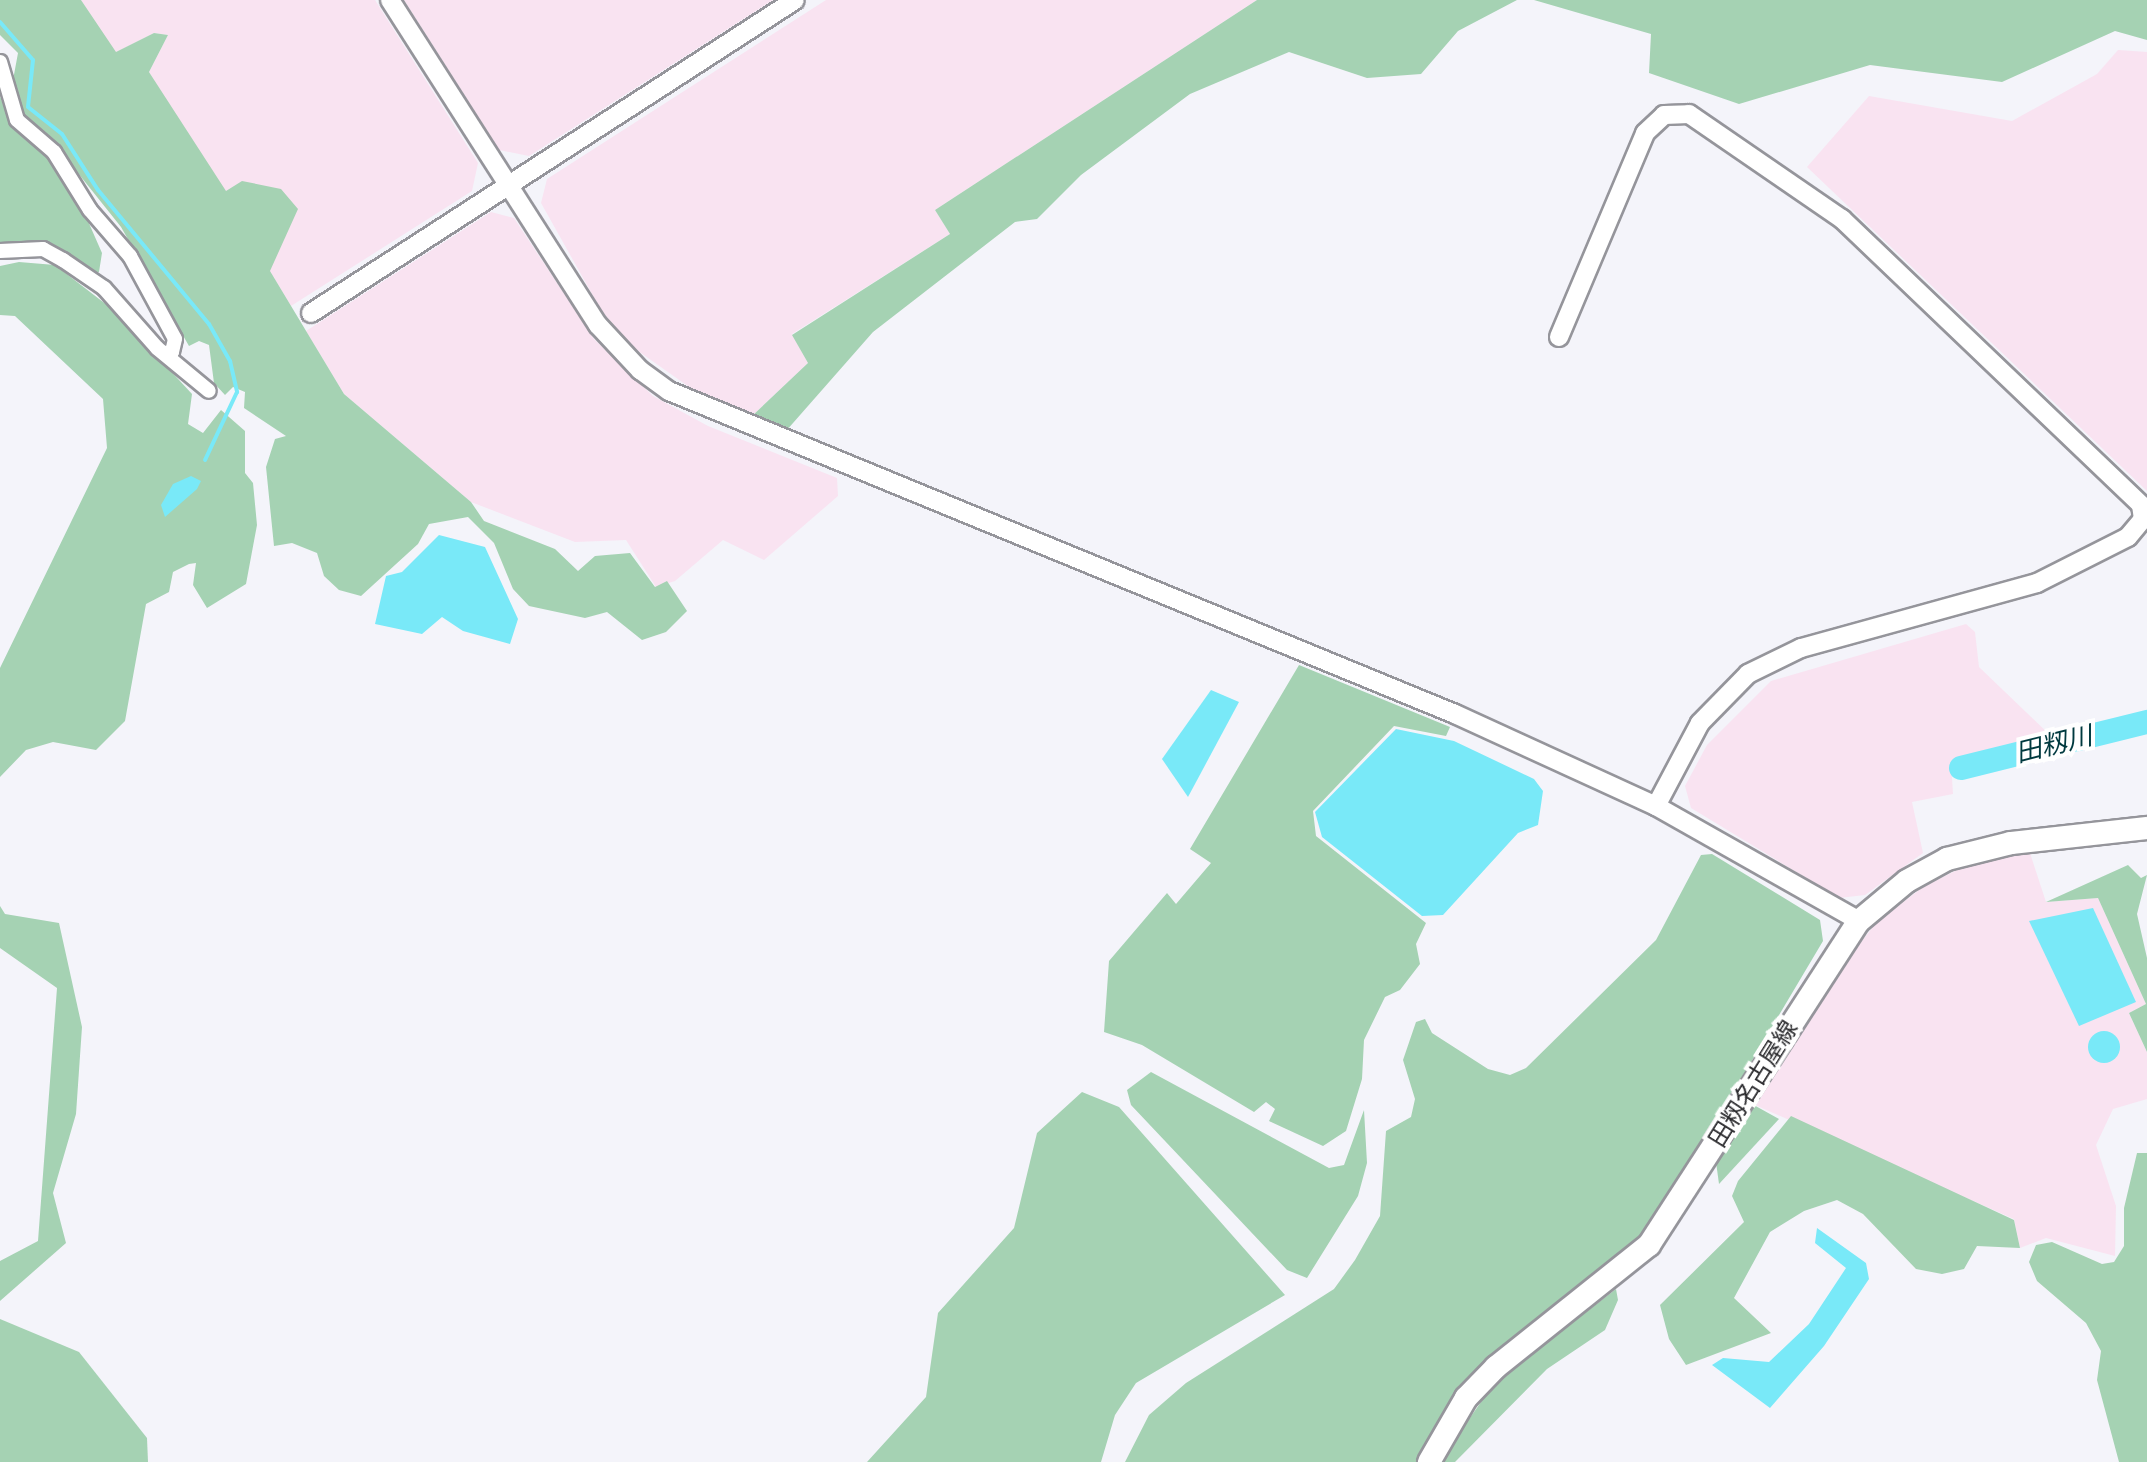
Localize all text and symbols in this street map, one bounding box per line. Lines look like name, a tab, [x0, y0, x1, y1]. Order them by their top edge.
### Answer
water label: 田籾川	[2012, 720, 2096, 770]
street label: 田籾名古屋線	[1704, 1015, 1804, 1153]

